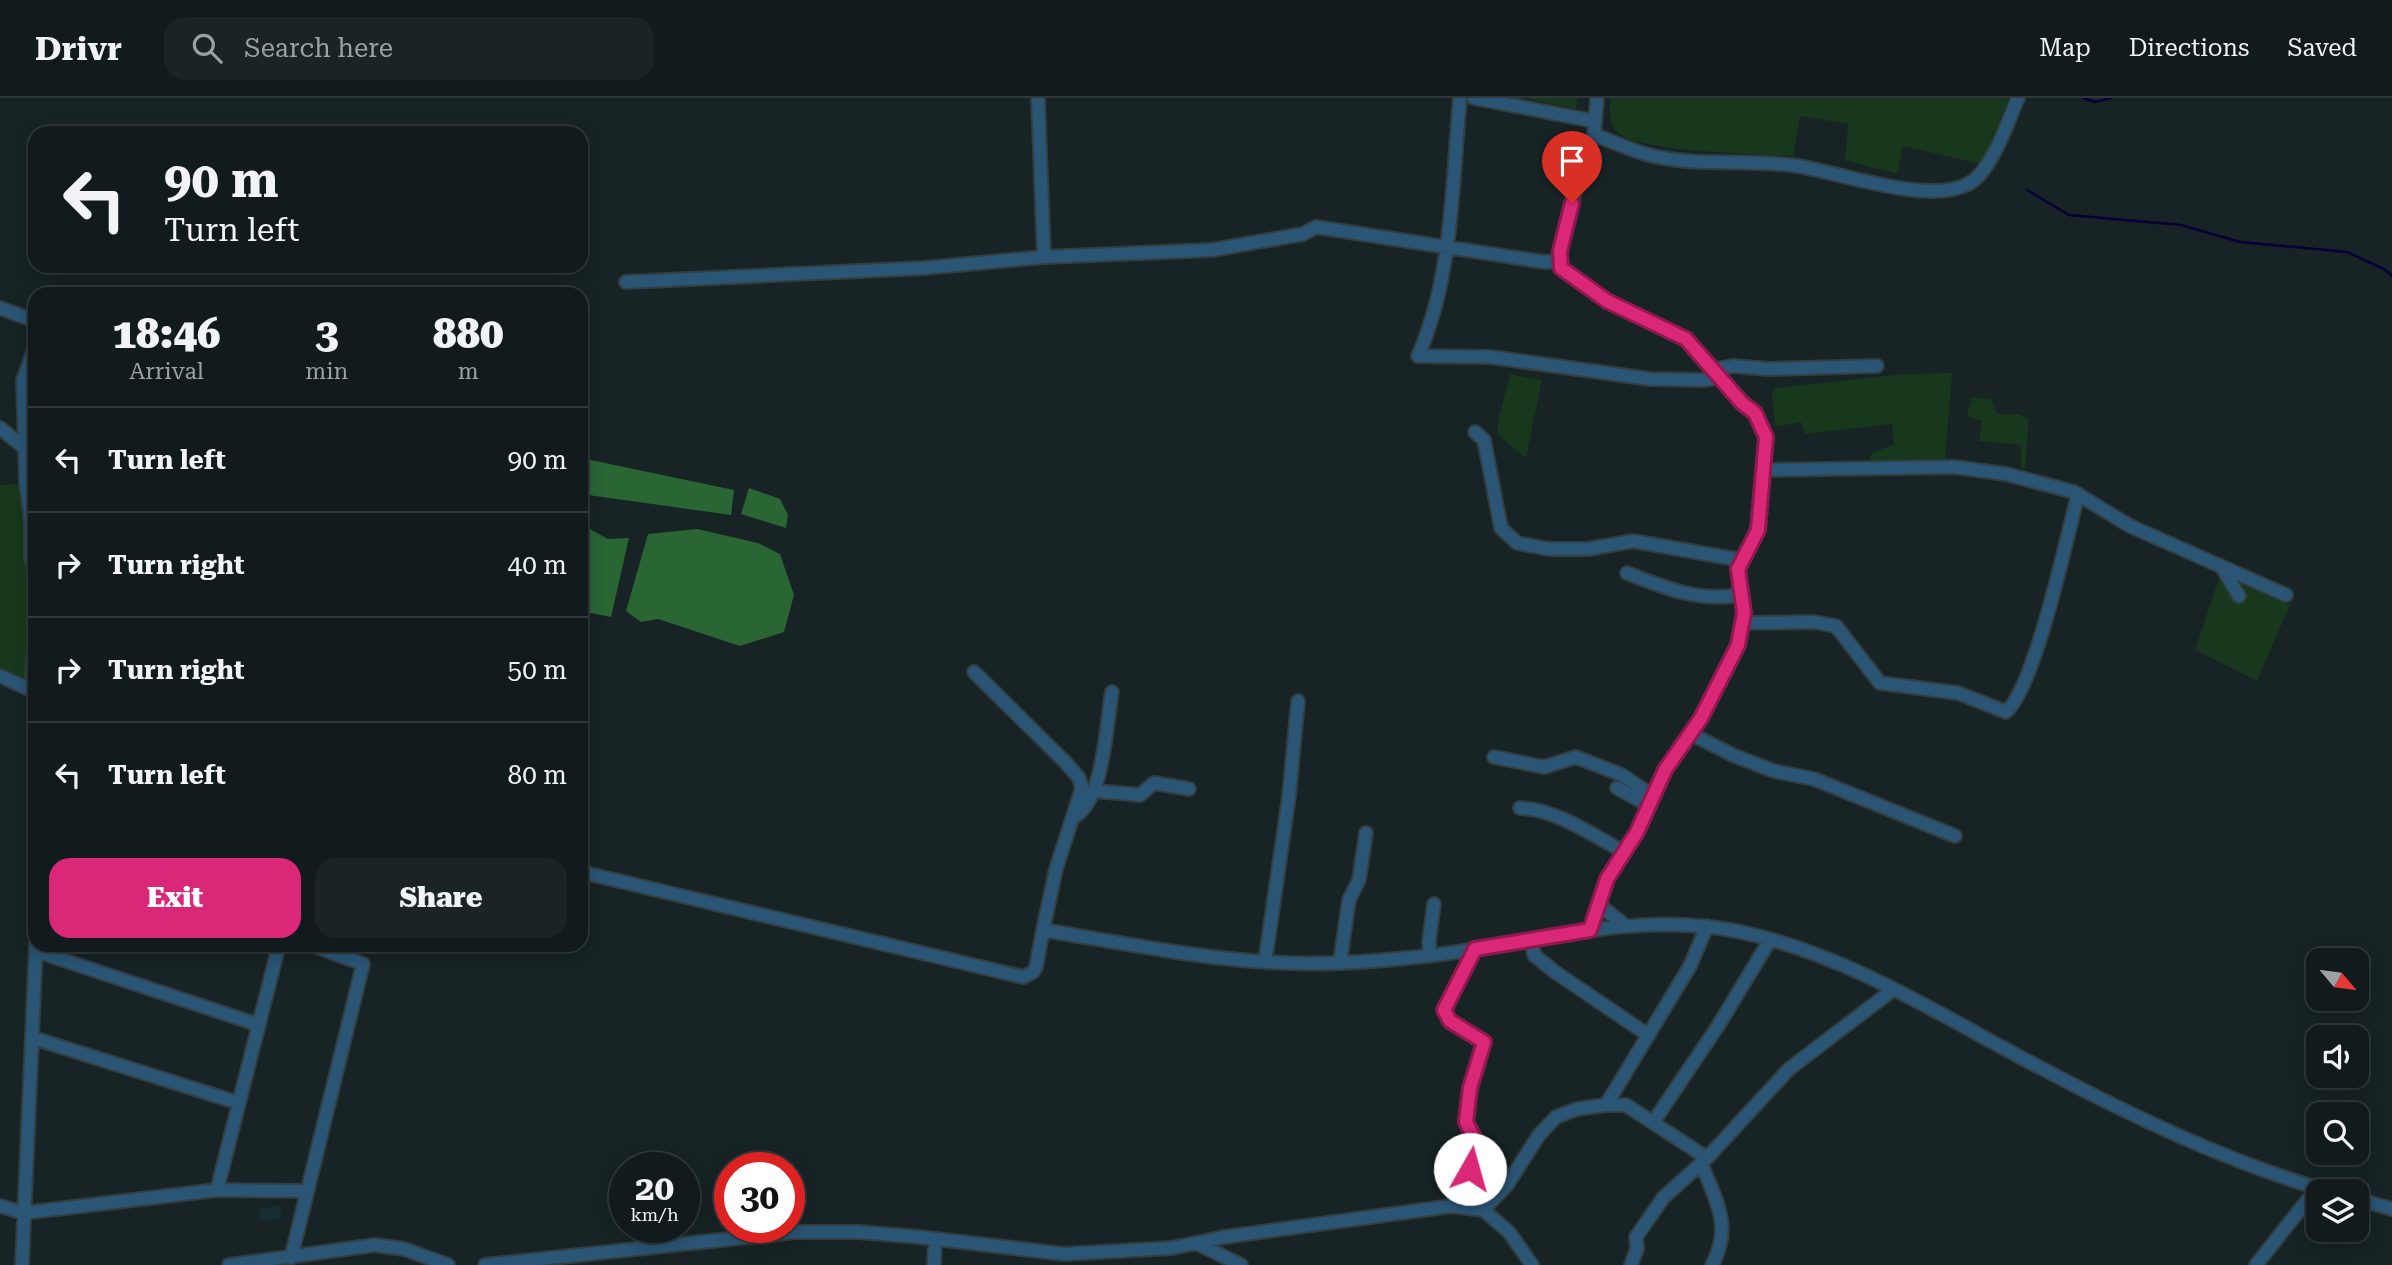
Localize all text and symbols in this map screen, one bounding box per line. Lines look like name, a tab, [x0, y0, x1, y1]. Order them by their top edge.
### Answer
search box	[164, 17, 654, 80]
text: Drivr	[35, 29, 122, 68]
icon: search	[188, 29, 226, 67]
text: Search here	[244, 33, 393, 63]
text: Map	[2039, 34, 2091, 62]
text: Directions	[2129, 34, 2249, 62]
text: Saved	[2287, 34, 2357, 62]
pin	[1542, 131, 1602, 203]
icon: arrive	[1553, 142, 1591, 180]
text: 90 m	[164, 152, 279, 209]
icon: left	[49, 154, 140, 245]
text: Turn left	[164, 211, 299, 249]
text: 18:46	[113, 309, 221, 358]
text: 3	[315, 309, 339, 358]
text: 880	[433, 309, 503, 358]
text: Arrival	[129, 358, 204, 385]
text: min	[305, 358, 348, 385]
text: m	[458, 358, 479, 385]
icon: left	[49, 441, 87, 479]
text: Turn left	[108, 445, 226, 475]
text: 90 m	[508, 445, 567, 475]
icon: right	[49, 546, 87, 584]
text: Turn right	[108, 550, 244, 580]
text: 40 m	[508, 550, 567, 580]
icon: right	[49, 651, 87, 689]
text: Turn right	[108, 655, 244, 685]
text: 50 m	[508, 655, 567, 685]
icon: left	[49, 756, 87, 794]
text: Turn left	[108, 760, 226, 790]
text: 80 m	[508, 760, 567, 790]
button: Exit	[49, 858, 301, 938]
button: Share	[315, 858, 567, 938]
north arrow	[2306, 948, 2370, 1012]
map controls	[2306, 948, 2369, 1242]
button: sound	[2306, 1025, 2369, 1088]
button: search	[2306, 1102, 2369, 1165]
position arrow	[1433, 1132, 1507, 1206]
speed limit sign: 30	[714, 1152, 805, 1243]
text: 20	[635, 1168, 674, 1209]
button: layers	[2306, 1179, 2369, 1242]
text: km/h	[630, 1204, 679, 1225]

